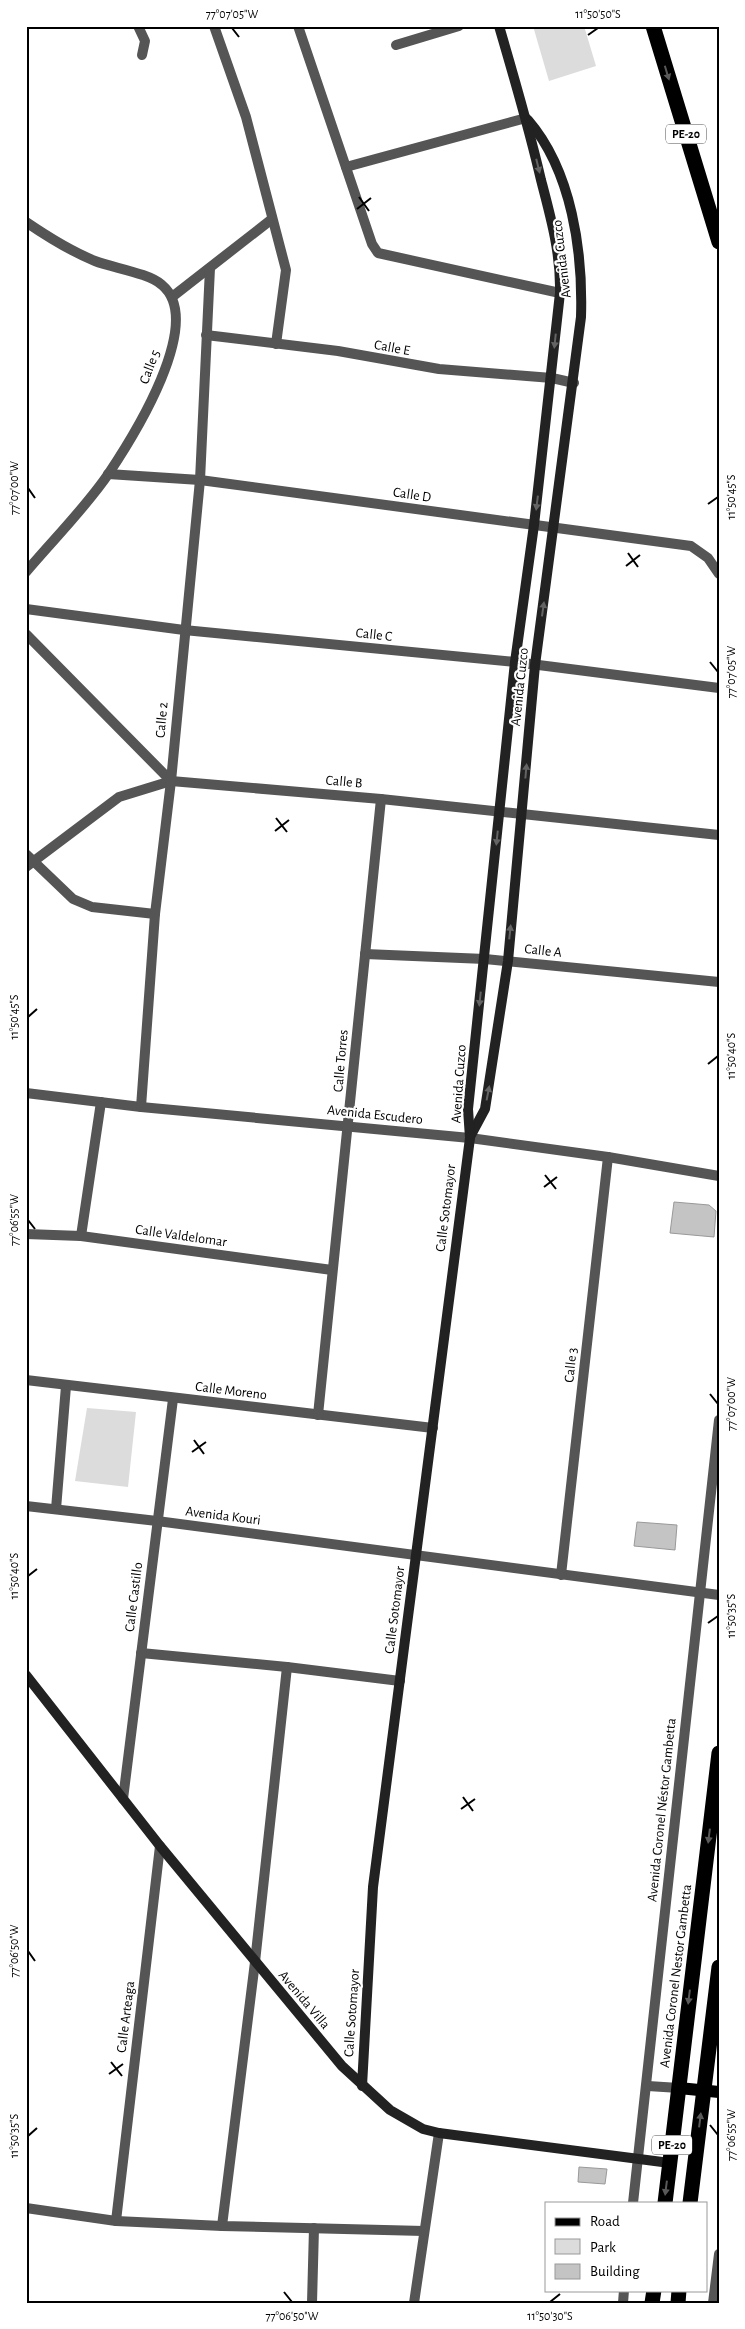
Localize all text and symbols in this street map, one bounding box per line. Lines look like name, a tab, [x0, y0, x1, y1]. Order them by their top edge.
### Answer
text: 77°07'05"W	[206, 8, 259, 20]
text: 11°50'50"S	[575, 8, 621, 20]
one-way arrow	[664, 65, 672, 80]
road number: PE-20	[666, 125, 706, 144]
one-way arrow	[534, 158, 542, 173]
street label: Avenida Cuzco	[550, 219, 574, 299]
one-way arrow	[551, 333, 559, 349]
street label: Calle E	[373, 338, 411, 358]
street label: Calle 5	[137, 348, 163, 386]
text: 77°07'00"W	[8, 461, 20, 515]
text: 11°50'45"S	[725, 474, 737, 519]
street label: Calle D	[392, 485, 432, 505]
one-way arrow	[533, 495, 541, 511]
one-way arrow	[540, 601, 548, 617]
street label: Calle C	[355, 626, 393, 644]
text: 77°07'05"W	[725, 645, 737, 698]
street label: Avenida Cuzco	[509, 647, 531, 727]
street label: Calle 2	[153, 702, 171, 738]
one-way arrow	[522, 762, 530, 778]
street label: Calle B	[325, 773, 363, 791]
one-way arrow	[493, 830, 501, 846]
one-way arrow	[507, 924, 515, 940]
street label: Calle A	[524, 942, 562, 960]
one-way arrow	[476, 992, 484, 1008]
text: 11°50'45"S	[8, 994, 20, 1039]
street label: Calle Torres	[331, 1029, 351, 1093]
text: 11°50'40"S	[725, 1033, 737, 1079]
street label: Avenida Cuzco	[449, 1044, 469, 1124]
one-way arrow	[484, 1085, 492, 1101]
street label: Avenida Escudero	[326, 1103, 424, 1127]
street label: Calle Sotomayor	[434, 1163, 458, 1253]
text: 77°06'55"W	[8, 1194, 20, 1246]
street label: Calle Valdelomar	[134, 1223, 228, 1249]
street label: Calle 3	[562, 1347, 580, 1383]
text: 77°07'00"W	[725, 1377, 737, 1431]
street label: Calle Moreno	[194, 1380, 268, 1402]
street label: Avenida Kouri	[185, 1504, 261, 1528]
text: 11°50'40"S	[8, 1553, 20, 1599]
street label: Calle Castillo	[123, 1561, 145, 1633]
street label: Calle Sotomayor	[383, 1565, 407, 1655]
text: 11°50'35"S	[725, 1594, 737, 1638]
street label: Avenida Coronel Néstor Gambetta	[645, 1717, 679, 1903]
one-way arrow	[705, 1828, 713, 1844]
street label: Avenida Coronel Nestor Gambetta	[658, 1883, 694, 2069]
text: 77°06'50"W	[8, 1924, 20, 1978]
street label: Avenida Villa	[276, 1968, 333, 2032]
street label: Calle Sotomayor	[342, 1968, 362, 2057]
street label: Calle Arteaga	[115, 1980, 137, 2054]
one-way arrow	[685, 1990, 693, 2006]
text: 77°06'55"W	[725, 2109, 737, 2161]
one-way arrow	[696, 2111, 704, 2127]
text: 11°50'35"S	[8, 2114, 20, 2158]
road number: PE-20	[652, 2136, 692, 2154]
one-way arrow	[662, 2180, 670, 2196]
legend	[545, 2202, 708, 2292]
text: Road	[590, 2214, 620, 2229]
text: Park	[590, 2240, 616, 2255]
text: Building	[590, 2264, 640, 2279]
text: 77°06'50"W	[265, 2310, 319, 2322]
text: 11°50'30"S	[527, 2310, 573, 2322]

